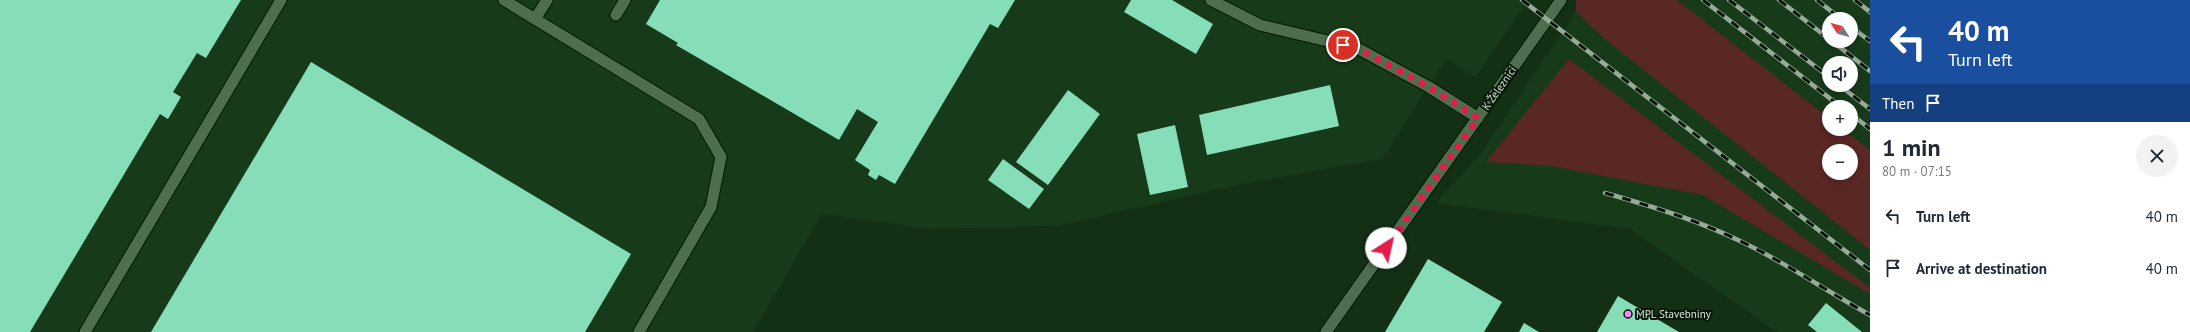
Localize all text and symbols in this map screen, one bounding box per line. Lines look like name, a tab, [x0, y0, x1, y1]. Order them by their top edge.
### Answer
north arrow	[1822, 12, 1858, 48]
map controls	[1822, 12, 1858, 180]
text: 40 m	[1948, 12, 2009, 49]
icon: left	[1882, 16, 1934, 68]
pin	[1326, 28, 1360, 62]
icon: arrive	[1332, 34, 1354, 56]
text: Turn left	[1948, 48, 2013, 71]
button: sound	[1822, 56, 1858, 92]
street label: K Železnici	[1479, 63, 1519, 113]
icon: arrive	[1922, 92, 1944, 114]
text: Then	[1882, 94, 1914, 113]
button: +	[1822, 100, 1858, 136]
text: 1 min	[1882, 132, 1941, 163]
button: close	[2136, 135, 2178, 177]
button: −	[1822, 144, 1858, 180]
text: 80 m · 07:15	[1882, 163, 1952, 180]
icon: left	[1882, 205, 1904, 227]
text: Turn left	[1916, 207, 1970, 226]
text: 40 m	[2145, 207, 2178, 226]
position arrow	[1365, 227, 1407, 269]
icon: arrive	[1882, 257, 1904, 279]
text: Arrive at destination	[1916, 259, 2047, 278]
text: 40 m	[2145, 259, 2178, 278]
place label: MPL Stavebniny	[1636, 307, 1712, 321]
marker: MPL Stavebniny	[1623, 309, 1633, 319]

